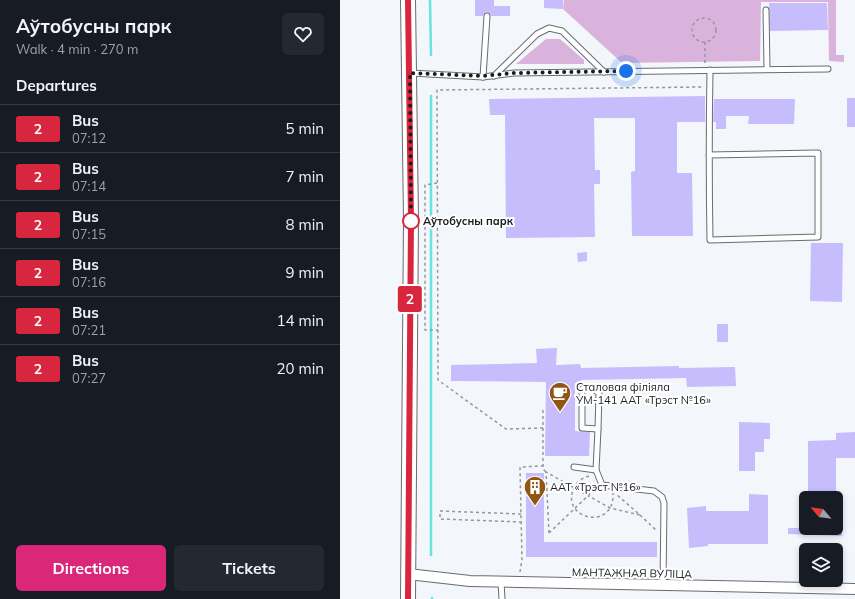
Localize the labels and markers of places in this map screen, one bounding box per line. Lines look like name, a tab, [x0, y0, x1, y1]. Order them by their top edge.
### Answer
marker: Аўтобусны парк	[402, 212, 420, 230]
place label: Аўтобусны парк	[423, 214, 514, 228]
cafe icon: Сталовая філіяла УМ-141 ААТ «Трэст №16»	[547, 380, 573, 413]
place label: Сталовая філіяла УМ-141 ААТ «Трэст №16»	[575, 380, 711, 407]
building icon: ААТ «Трэст №16»	[522, 474, 548, 507]
place label: ААТ «Трэст №16»	[550, 480, 641, 494]

